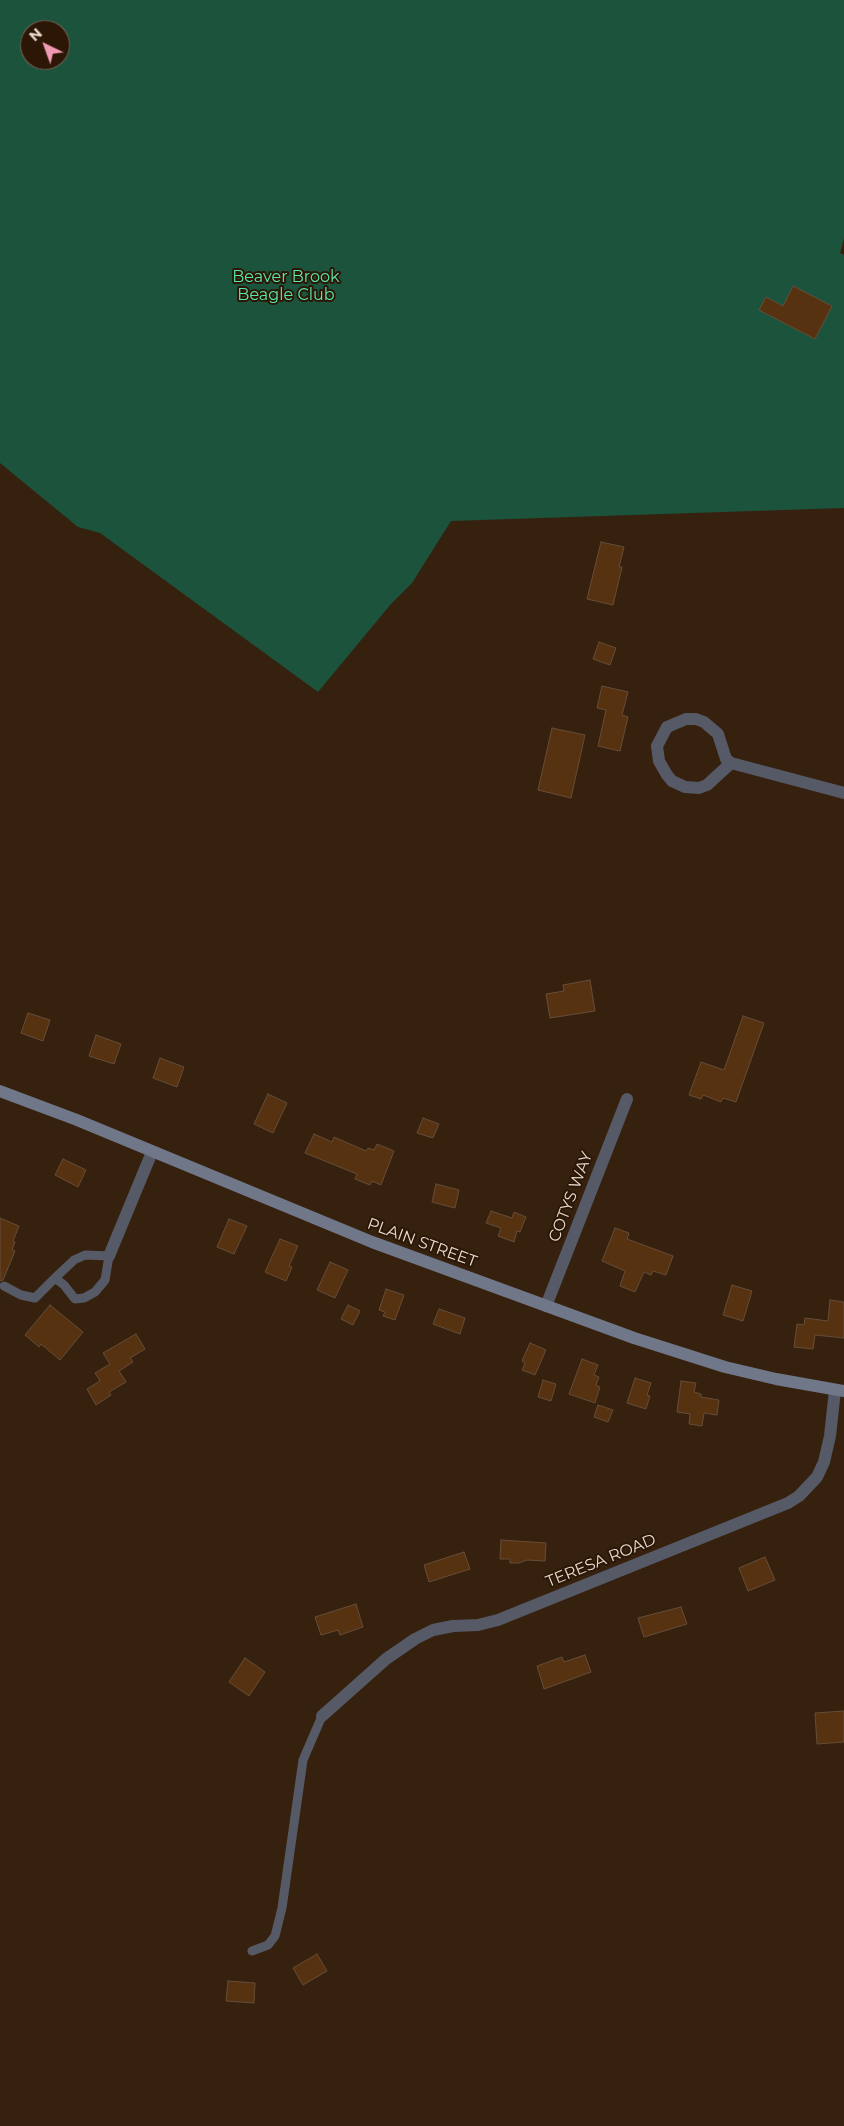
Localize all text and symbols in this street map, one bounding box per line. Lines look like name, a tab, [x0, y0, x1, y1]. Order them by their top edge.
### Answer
north arrow	[20, 20, 70, 70]
text: N	[25, 24, 46, 45]
park label: Beaver Brook Beagle Club	[232, 267, 340, 305]
street label: COTYS WAY	[545, 1149, 597, 1245]
street label: PLAIN STREET	[365, 1214, 479, 1272]
street label: TERESA ROAD	[543, 1530, 659, 1592]

